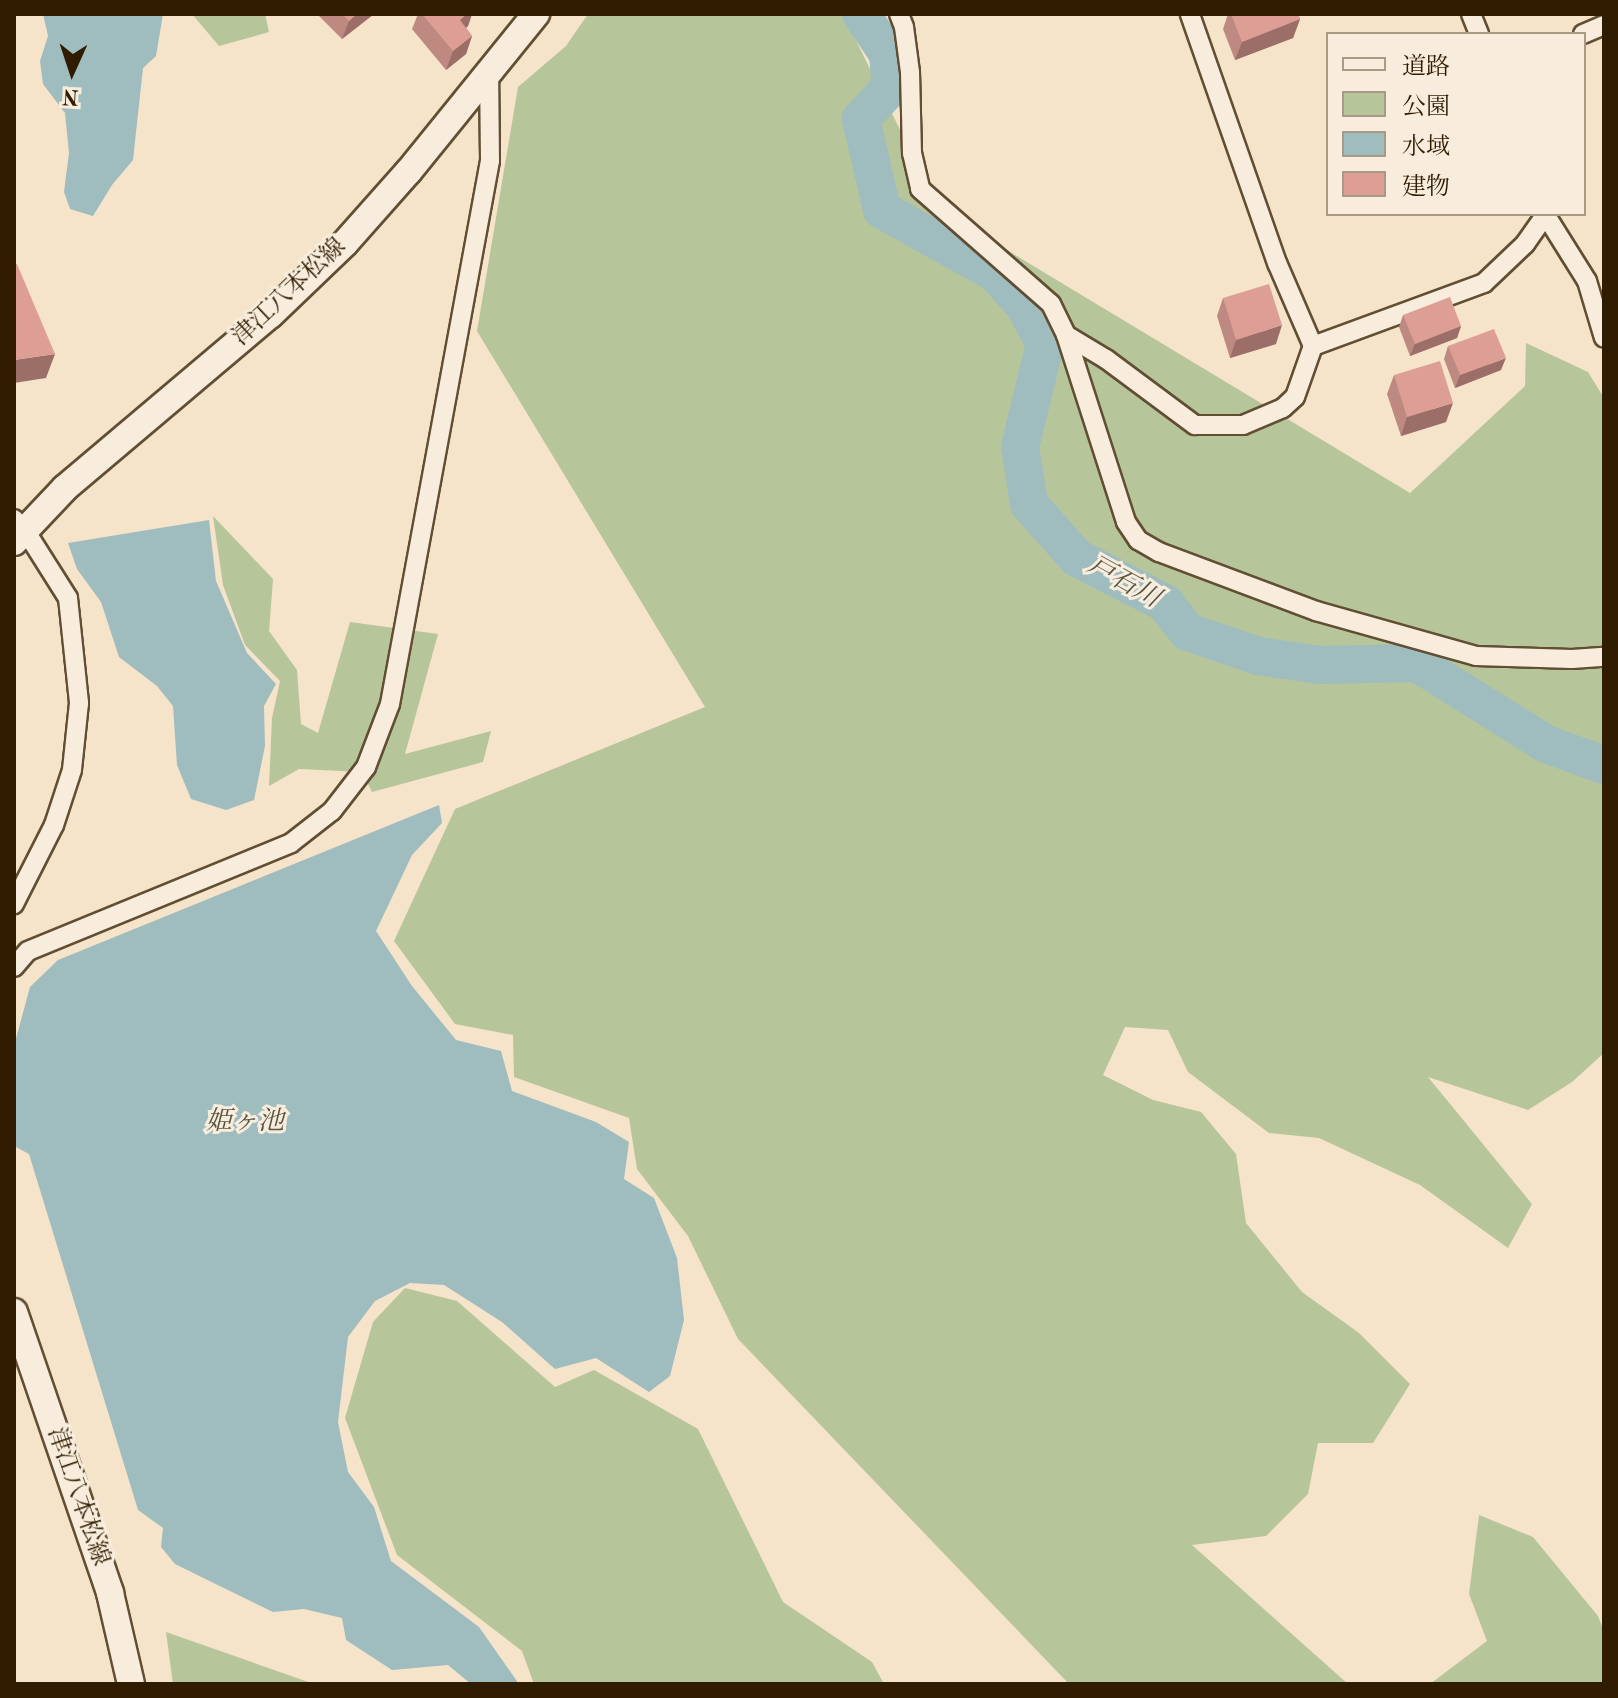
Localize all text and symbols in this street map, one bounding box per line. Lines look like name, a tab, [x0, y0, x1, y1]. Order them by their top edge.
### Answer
north arrow	[32, 32, 112, 112]
legend	[1326, 32, 1586, 216]
text: 道路	[1402, 56, 1450, 80]
text: N	[62, 85, 80, 107]
text: 公園	[1402, 96, 1450, 120]
text: 水域	[1402, 136, 1450, 160]
text: 建物	[1402, 176, 1450, 200]
street label: 津江八本松線	[228, 233, 352, 353]
water label: 戸石川	[1081, 550, 1165, 616]
water label: 姫ヶ池	[206, 1107, 284, 1139]
street label: 津江八本松線	[40, 1424, 114, 1570]

